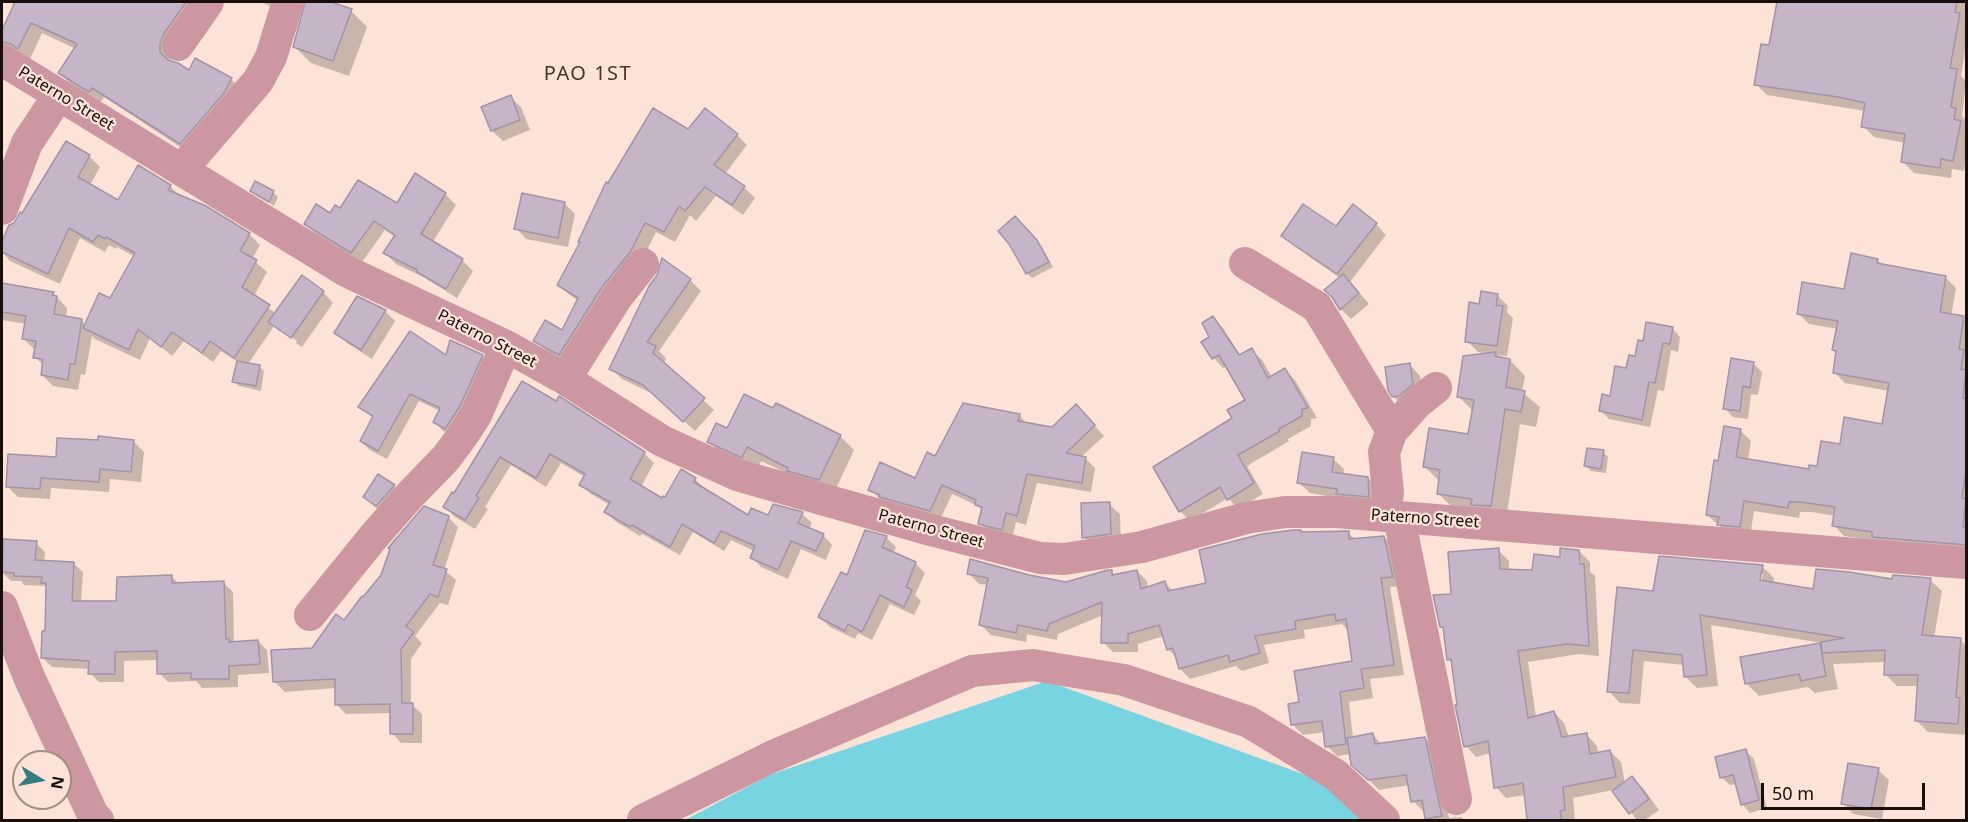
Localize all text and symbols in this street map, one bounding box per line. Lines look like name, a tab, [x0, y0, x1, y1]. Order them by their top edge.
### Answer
district label: PAO 1ST	[544, 62, 632, 86]
street label: Paterno Street	[15, 63, 117, 135]
street label: Paterno Street	[434, 306, 540, 372]
street label: Paterno Street	[876, 506, 986, 552]
street label: Paterno Street	[1370, 506, 1480, 532]
north arrow	[12, 750, 72, 810]
scale bar	[1764, 771, 1928, 809]
text: N	[46, 774, 70, 791]
text: 50 m	[1772, 781, 1814, 805]

